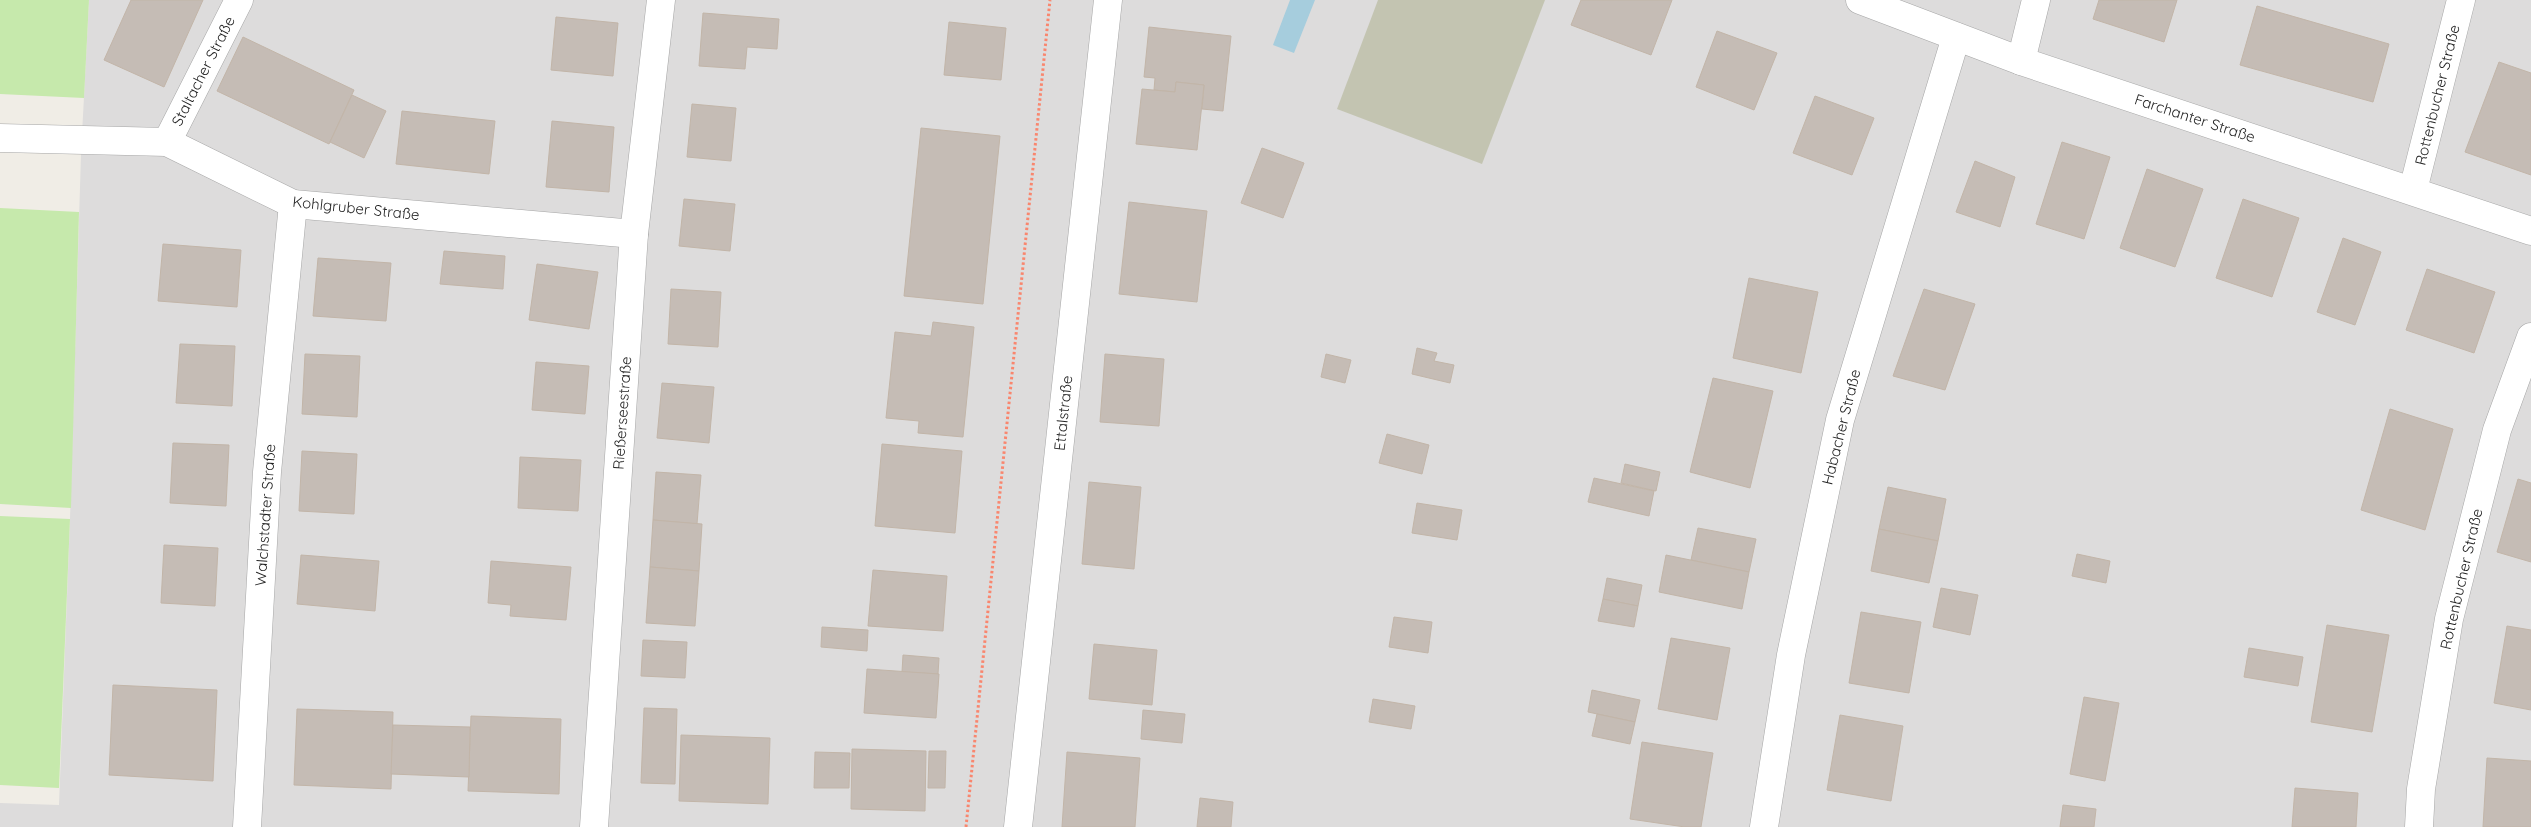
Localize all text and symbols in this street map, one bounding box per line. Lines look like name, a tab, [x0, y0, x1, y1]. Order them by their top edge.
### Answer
street label: Staltacher Straße	[167, 13, 239, 129]
street label: Rottenbucher Straße	[2410, 23, 2464, 167]
street label: Farchanter Straße	[2132, 90, 2258, 146]
street label: Kohlgruber Straße	[292, 192, 420, 224]
street label: Rießerseestraße	[609, 356, 635, 470]
street label: Habacher Straße	[1817, 367, 1865, 487]
street label: Ettalstraße	[1050, 374, 1076, 452]
street label: Walchstadter Straße	[251, 443, 279, 587]
street label: Rottenbucher Straße	[2436, 507, 2486, 651]

